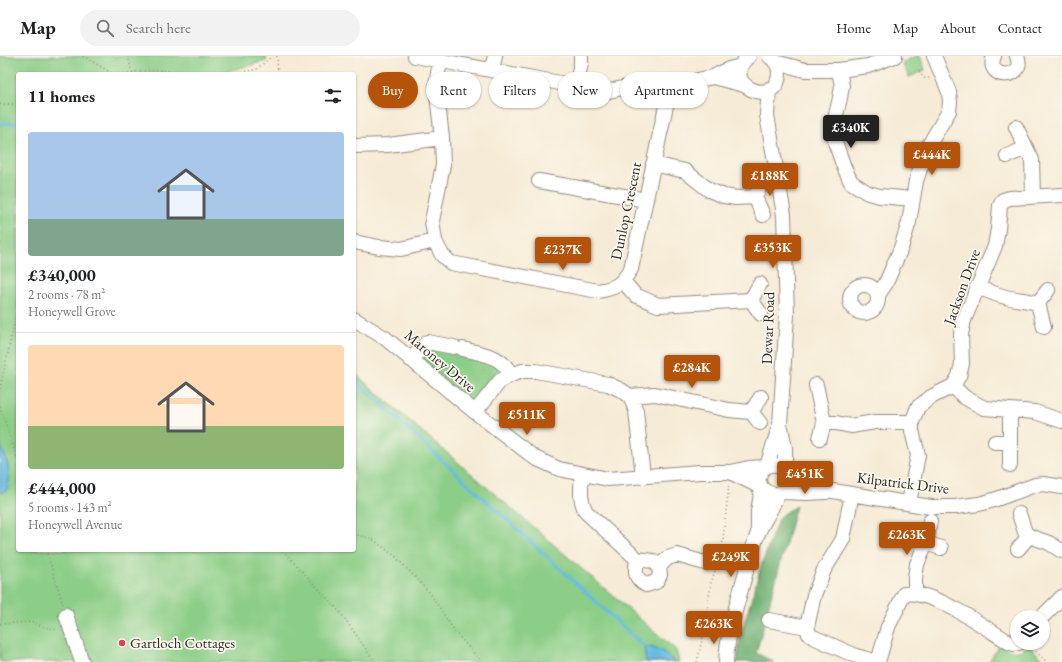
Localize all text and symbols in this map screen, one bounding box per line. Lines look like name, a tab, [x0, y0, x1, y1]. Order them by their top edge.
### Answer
search box	[80, 10, 360, 46]
text: Map	[20, 15, 56, 40]
icon: search	[94, 17, 116, 39]
text: Search here	[126, 18, 191, 37]
text: Home	[836, 19, 871, 37]
text: Map	[893, 19, 918, 37]
text: About	[940, 19, 976, 37]
text: Contact	[998, 19, 1042, 37]
chip: Buy	[368, 72, 418, 108]
chip: Rent	[426, 72, 481, 108]
chip: Filters	[489, 72, 550, 108]
chip: New	[558, 72, 612, 108]
chip: Apartment	[620, 72, 708, 108]
text: 11 homes	[28, 85, 95, 107]
icon: filters	[322, 85, 344, 107]
pin: £340K	[823, 115, 879, 149]
text: £340K	[832, 119, 870, 136]
pin: £444K	[904, 142, 960, 176]
text: £444K	[913, 146, 951, 163]
icon: home	[150, 158, 222, 230]
street label: Dunlop Crescent	[606, 160, 645, 262]
pin: £188K	[742, 163, 798, 197]
text: £188K	[751, 167, 789, 184]
pin: £353K	[745, 235, 801, 269]
pin: £237K	[535, 237, 591, 271]
text: £353K	[754, 239, 792, 256]
text: £237K	[544, 241, 582, 258]
street label: Jackson Drive	[938, 246, 984, 329]
text: £340,000	[28, 264, 96, 286]
text: 2 rooms · 78 m²	[28, 286, 105, 303]
street label: Dewar Road	[757, 291, 778, 365]
text: Honeywell Grove	[28, 303, 116, 320]
street label: Maroney Drive	[401, 325, 480, 396]
pin: £284K	[664, 355, 720, 389]
text: £284K	[673, 359, 711, 376]
icon: home	[150, 371, 222, 443]
pin: £511K	[499, 402, 555, 436]
text: £511K	[508, 406, 546, 423]
pin: £451K	[777, 461, 833, 495]
text: £451K	[786, 465, 824, 482]
street label: Kilpatrick Drive	[856, 467, 950, 498]
text: £444,000	[28, 477, 96, 499]
text: 5 rooms · 143 m²	[28, 499, 112, 516]
text: Honeywell Avenue	[28, 516, 122, 533]
pin: £263K	[879, 522, 935, 556]
text: £263K	[888, 526, 926, 543]
pin: £249K	[703, 544, 759, 578]
text: £249K	[712, 548, 750, 565]
map controls	[1010, 610, 1050, 650]
button: layers	[1010, 610, 1050, 650]
pin: £263K	[686, 611, 742, 645]
text: £263K	[695, 615, 733, 632]
place label: Gartloch Cottages	[130, 633, 235, 652]
marker: Gartloch Cottages	[117, 638, 127, 648]

